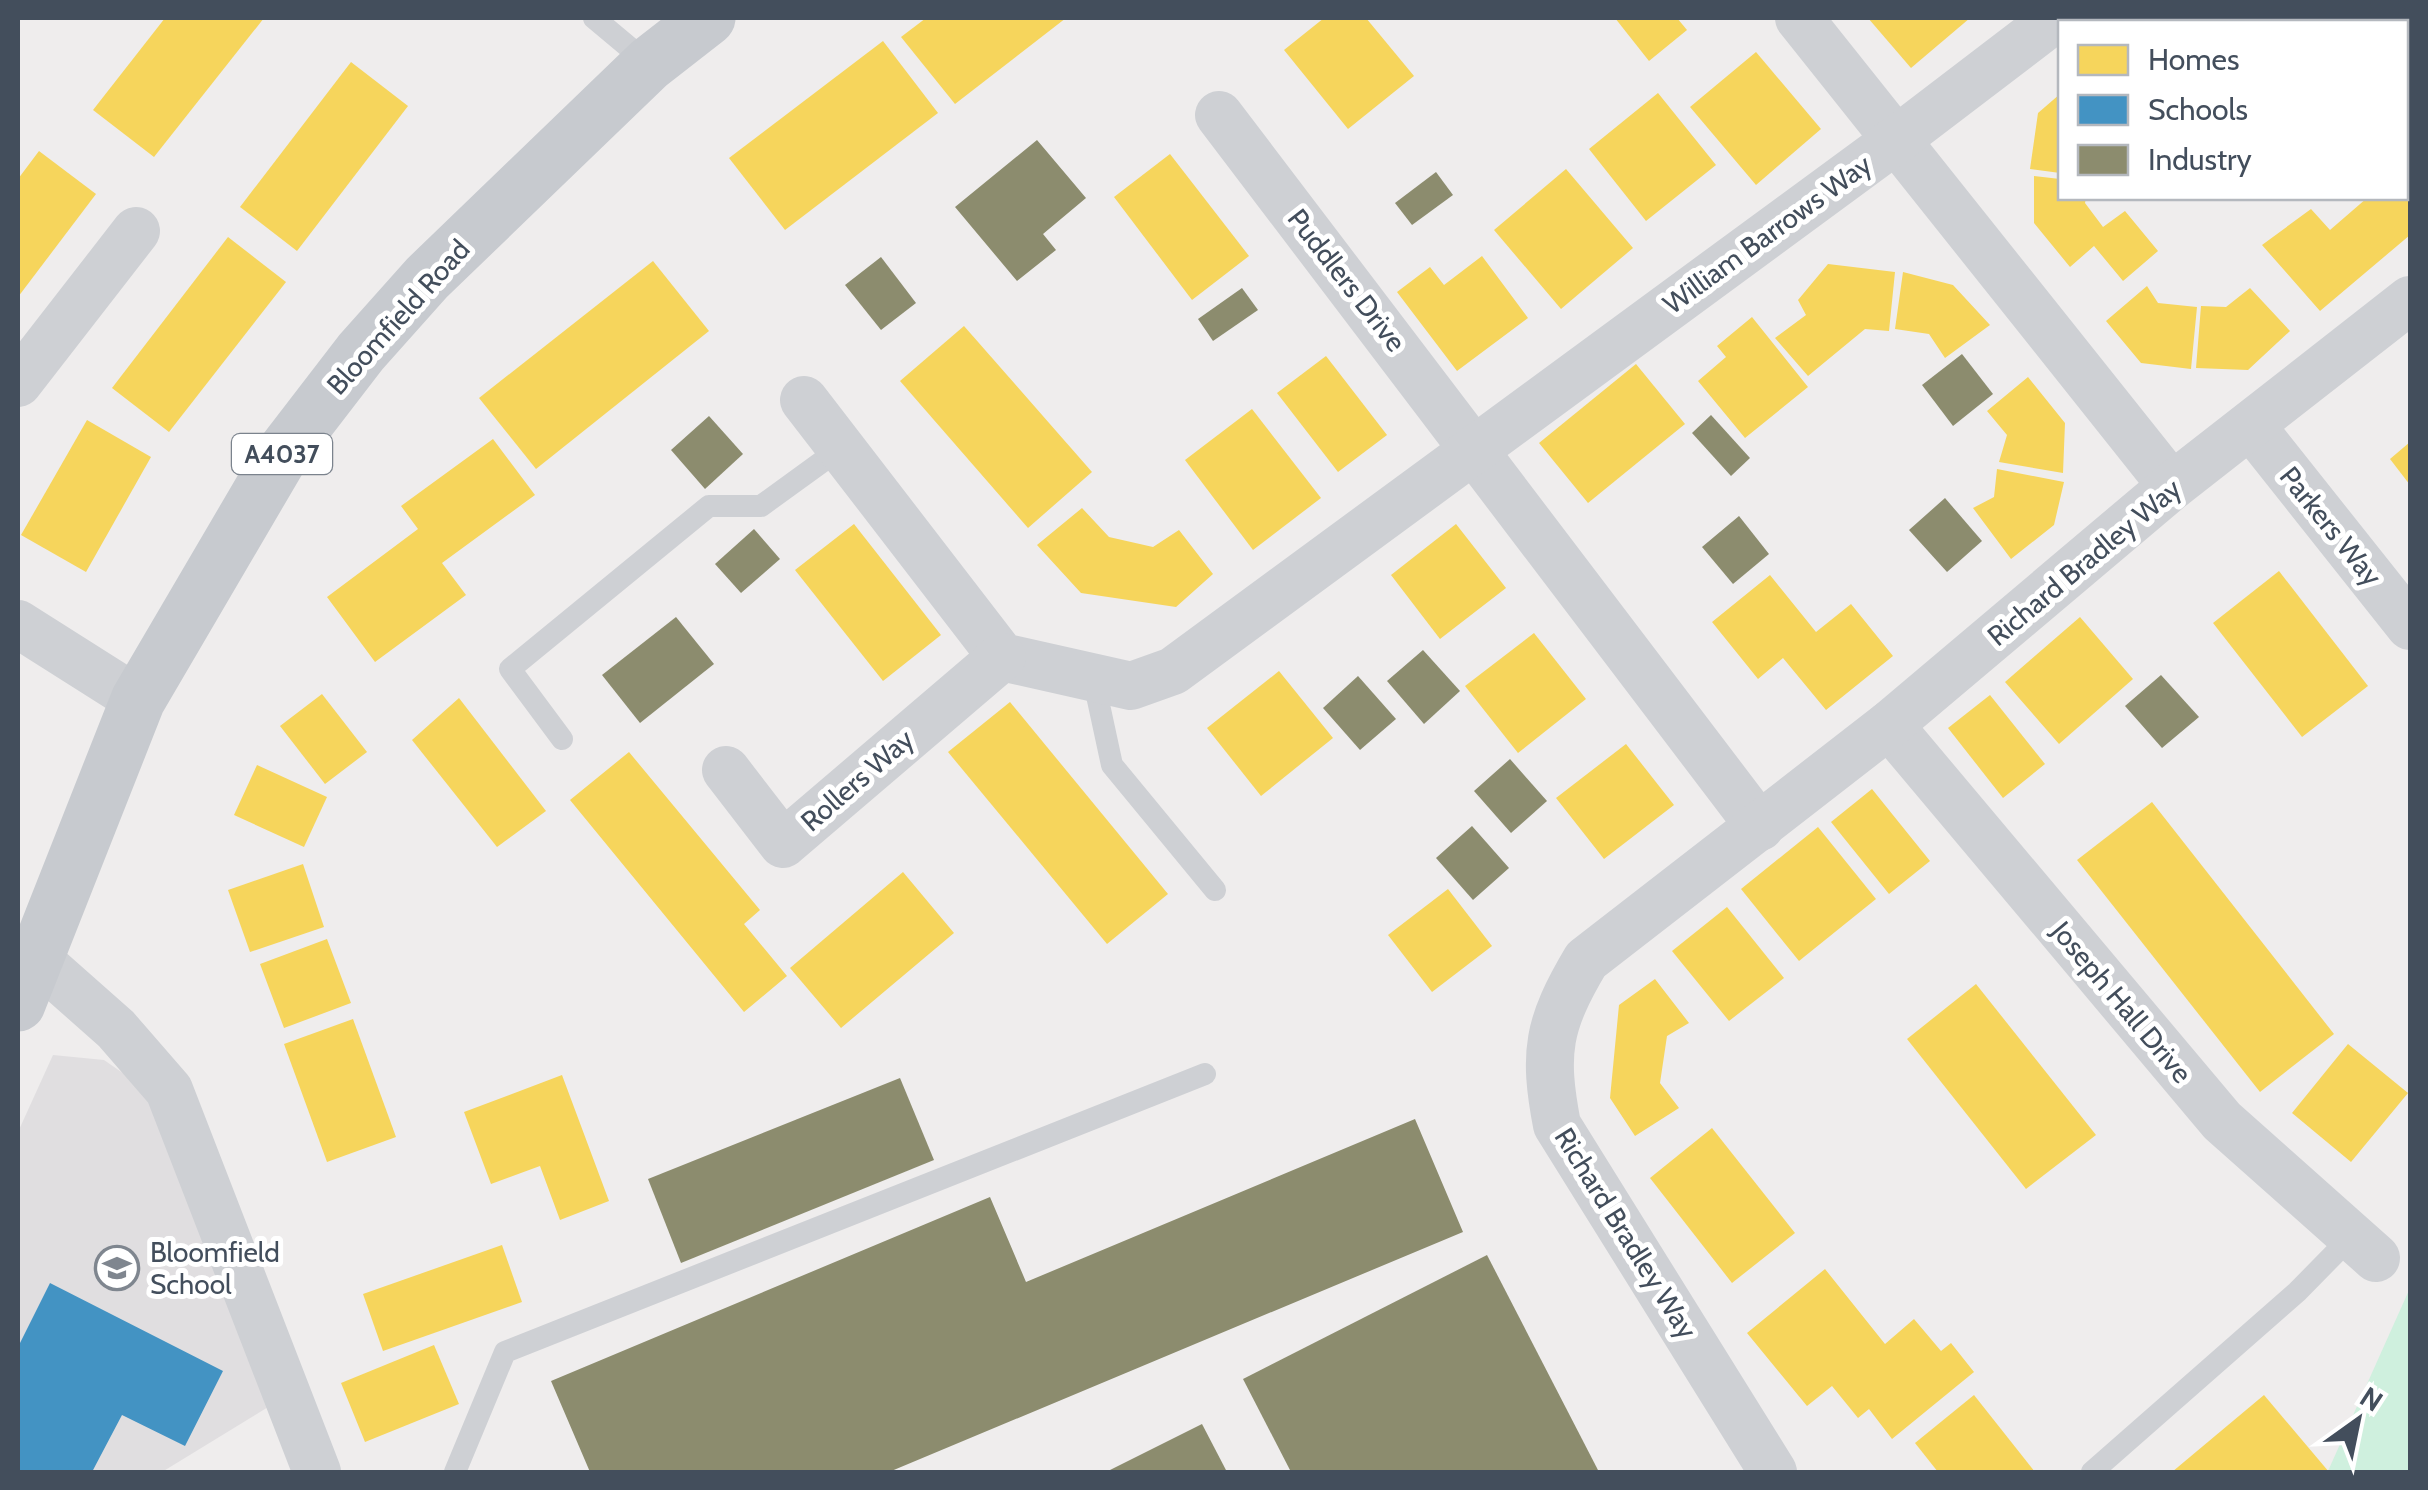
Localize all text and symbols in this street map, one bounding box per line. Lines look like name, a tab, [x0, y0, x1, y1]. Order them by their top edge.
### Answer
legend	[2058, 20, 2408, 200]
text: Homes	[2148, 41, 2239, 78]
text: Schools	[2148, 91, 2248, 128]
text: Industry	[2148, 141, 2252, 178]
street label: William Barrows Way	[1656, 147, 1878, 321]
street label: Puddlers Drive	[1281, 202, 1413, 358]
street label: Bloomfield Road	[320, 232, 476, 402]
road number: A4037	[232, 434, 332, 474]
street label: Parkers Way	[2273, 460, 2389, 592]
street label: Richard Bradley Way	[1980, 471, 2188, 653]
street label: Rollers Way	[794, 722, 920, 838]
street label: Joseph Hall Drive	[2044, 914, 2199, 1090]
street label: Richard Bradley Way	[1547, 1121, 1705, 1345]
place label: Bloomfield School	[150, 1235, 280, 1301]
school or university icon: Bloomfield School	[94, 1245, 140, 1291]
north arrow	[2308, 1370, 2408, 1470]
text: N	[2354, 1379, 2389, 1419]

